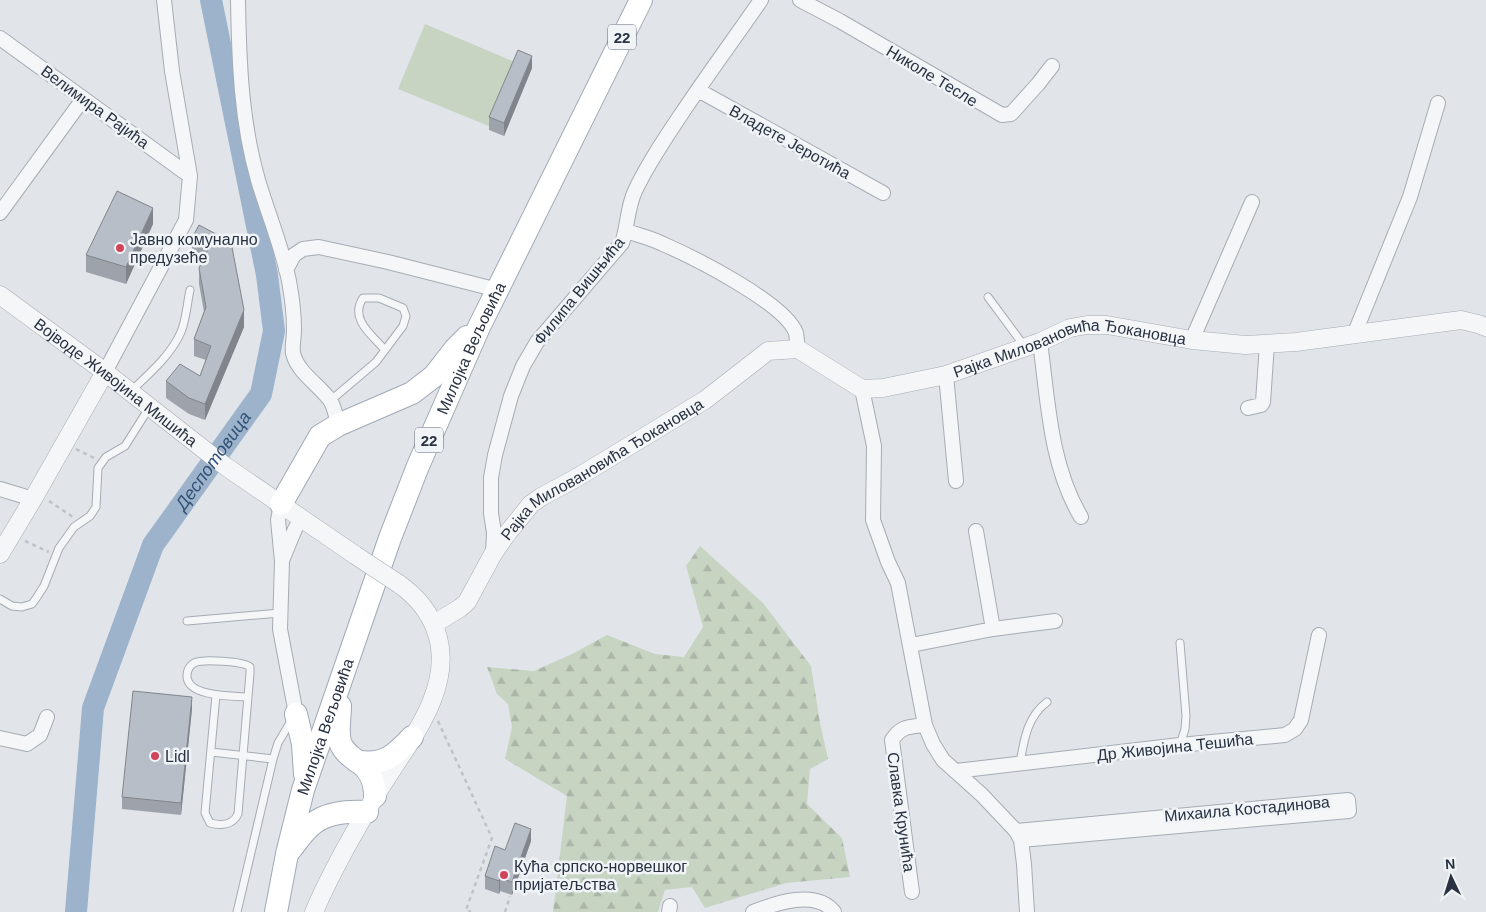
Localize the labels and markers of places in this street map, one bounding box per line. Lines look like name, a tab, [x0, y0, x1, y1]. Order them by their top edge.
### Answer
place label: Јавно комунално предузеће	[130, 231, 258, 266]
marker: Јавно комунално предузеће	[114, 242, 126, 254]
place label: Lidl	[165, 748, 190, 765]
marker: Lidl	[149, 750, 161, 762]
place label: Кућа српско-норвешког пријатељства	[514, 858, 687, 893]
marker: Кућа српско-норвешког пријатељства	[498, 869, 510, 881]

